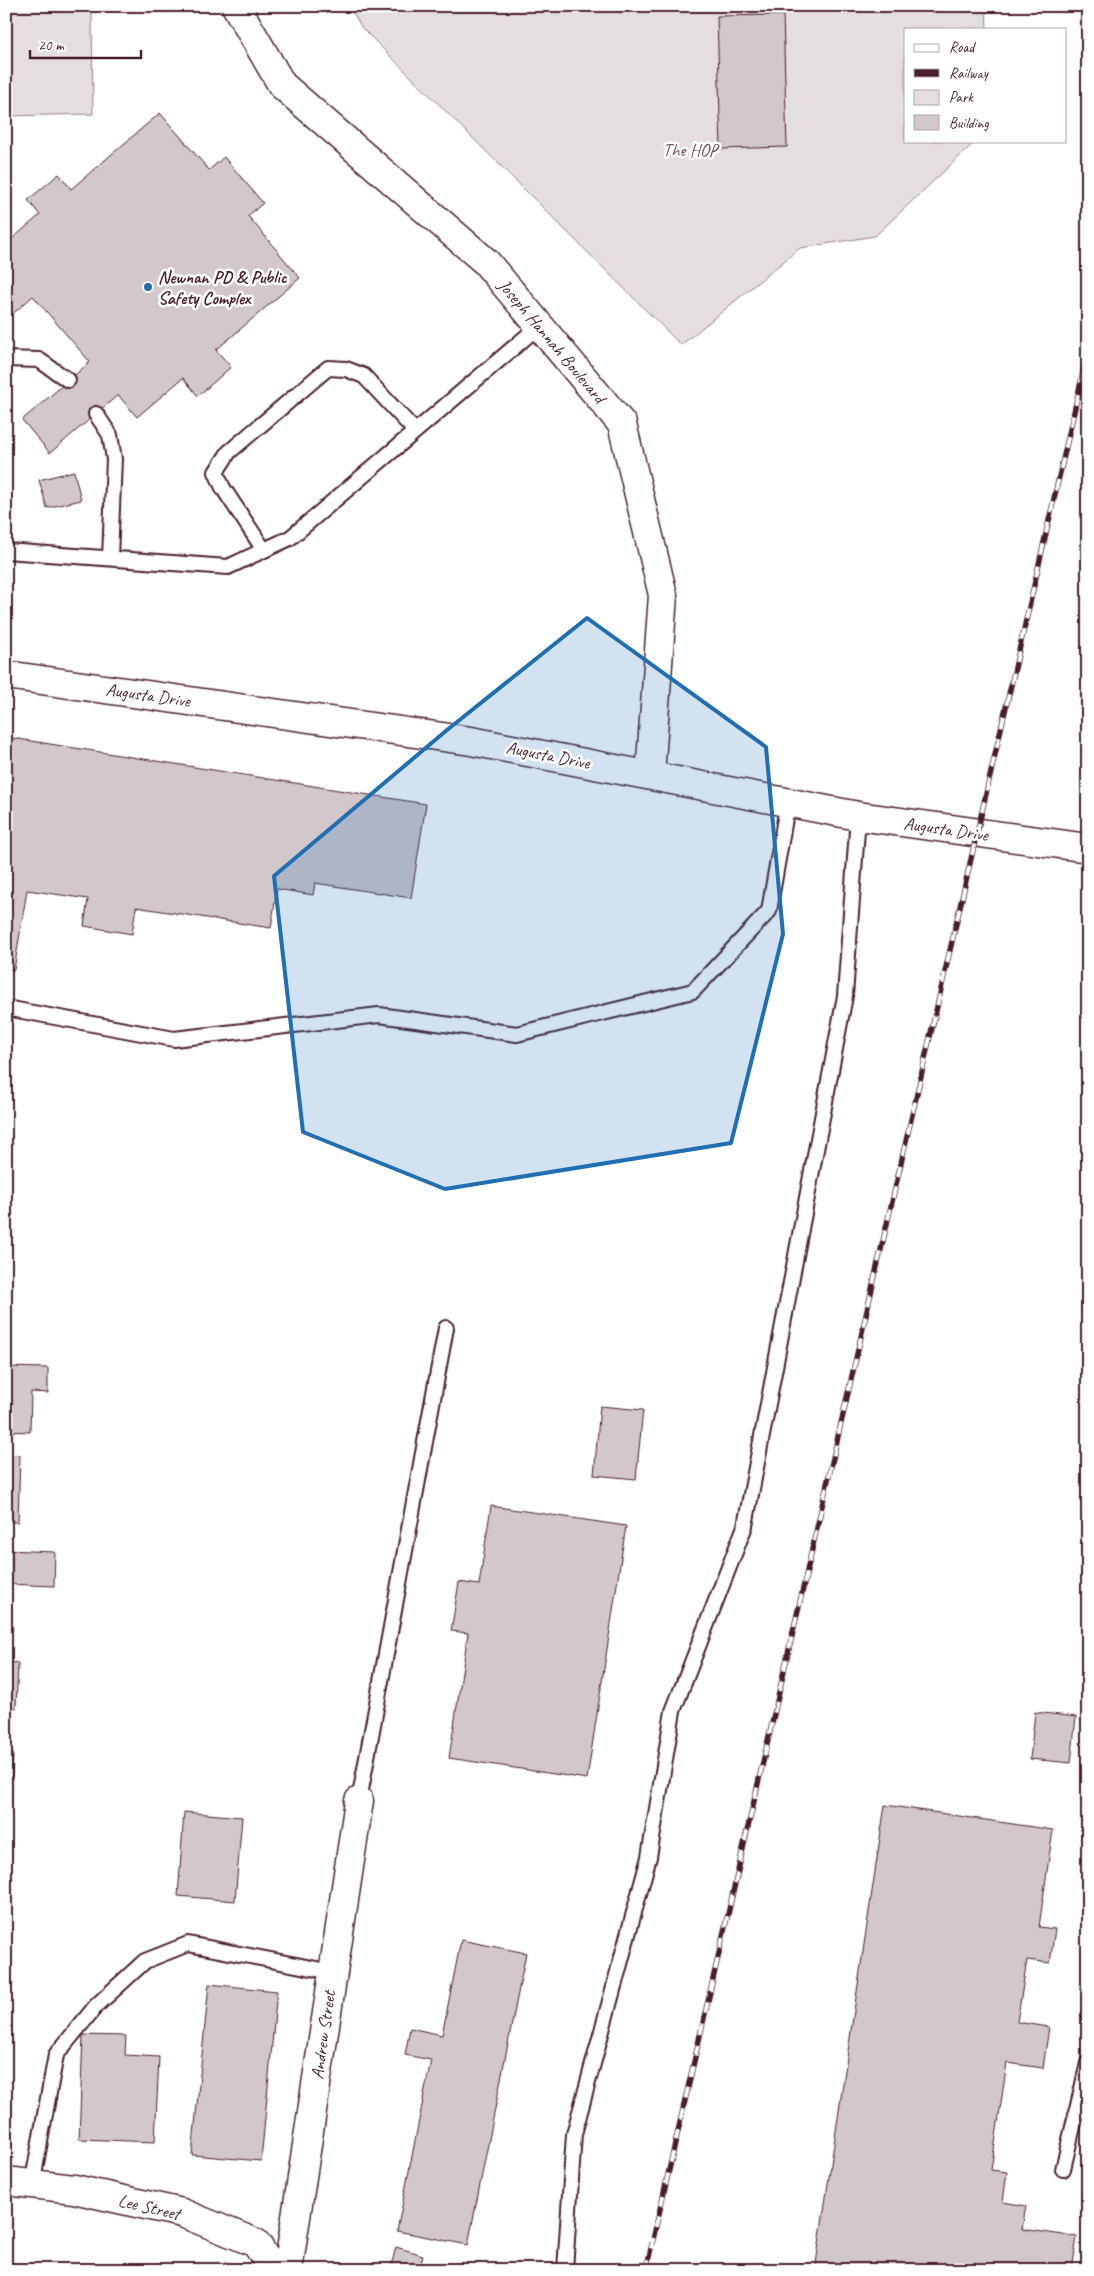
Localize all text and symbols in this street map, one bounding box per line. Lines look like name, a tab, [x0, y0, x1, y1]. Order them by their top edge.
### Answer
scale bar	[30, 28, 141, 60]
legend	[904, 28, 1066, 142]
text: 20 m	[38, 36, 65, 55]
text: Road	[949, 38, 976, 57]
text: Railway	[949, 64, 990, 83]
text: Park	[949, 88, 974, 107]
text: Building	[949, 114, 989, 133]
park label: The HOP	[663, 139, 720, 161]
place label: Newnan PD & Public Safety Complex	[158, 266, 288, 309]
street label: Joseph Hannah Boulevard	[493, 274, 612, 410]
marker: Newnan PD & Public Safety Complex	[142, 281, 154, 293]
street label: Augusta Drive	[105, 678, 193, 712]
street label: Augusta Drive	[504, 736, 593, 774]
street label: Augusta Drive	[903, 812, 991, 846]
street label: Andrew Street	[306, 1987, 340, 2081]
street label: Lee Street	[116, 2189, 185, 2225]

